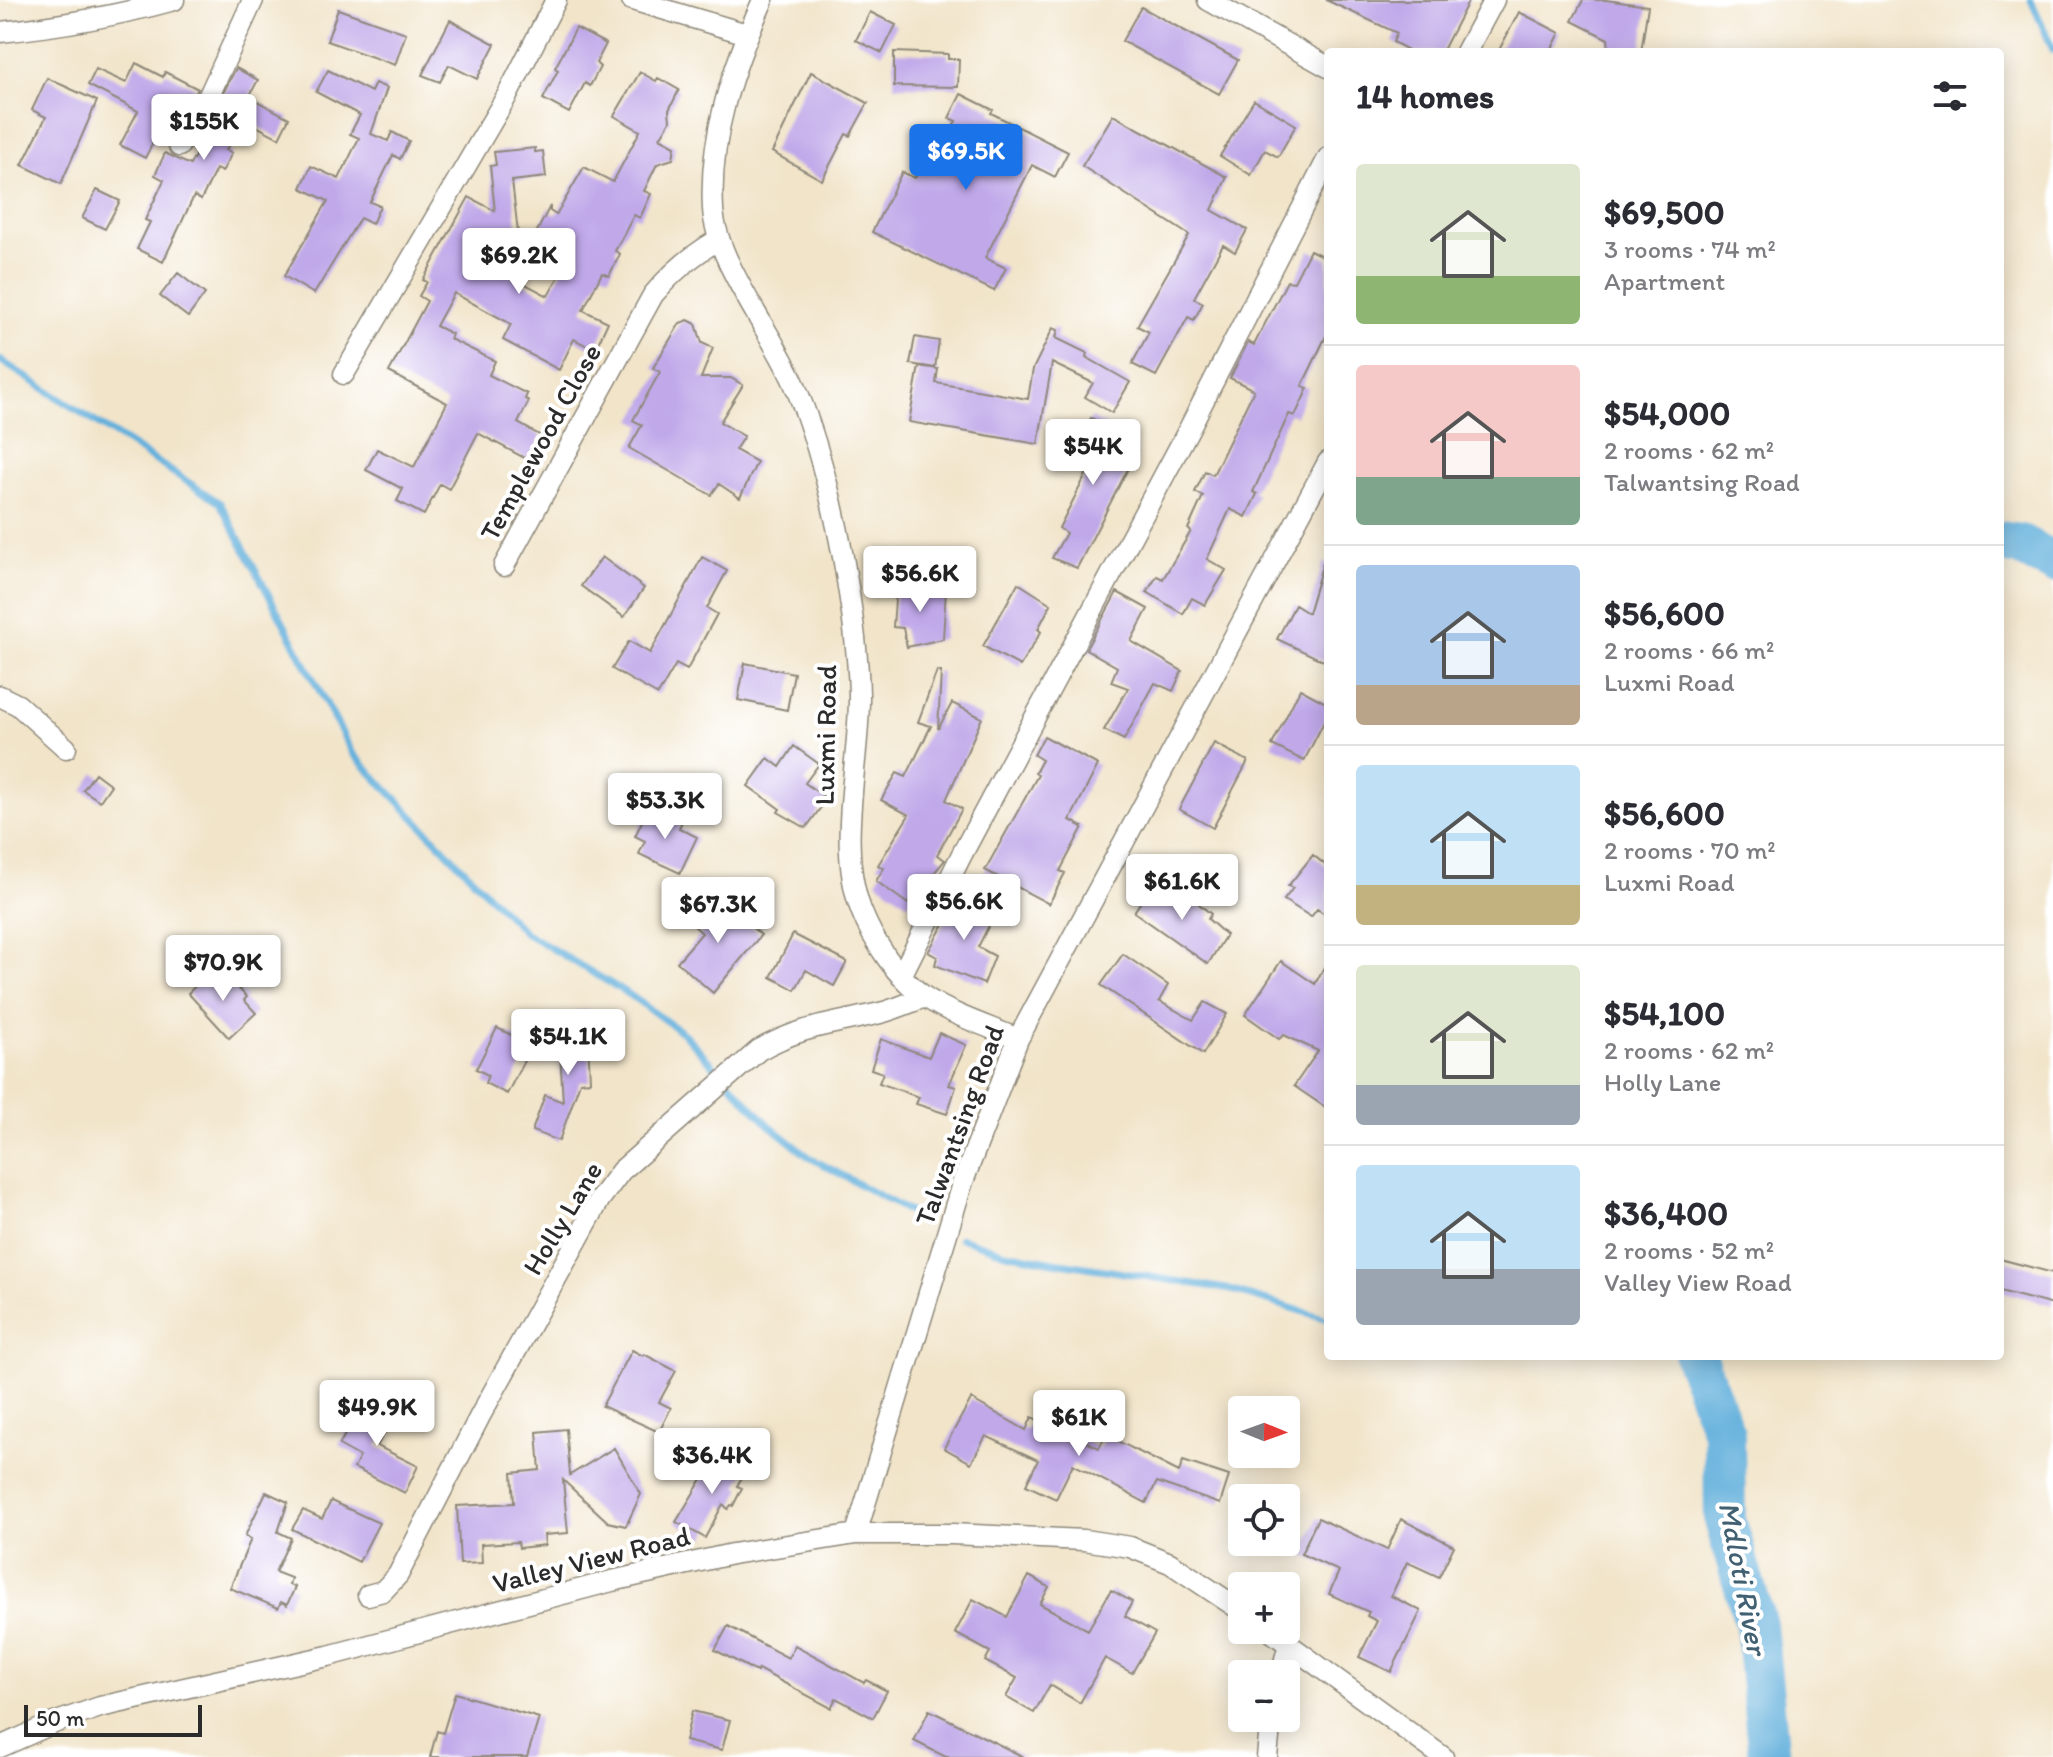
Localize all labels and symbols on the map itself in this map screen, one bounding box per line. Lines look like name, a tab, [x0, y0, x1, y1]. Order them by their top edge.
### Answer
pin: $155K	[148, 94, 260, 162]
pin: $69.5K	[901, 124, 1031, 192]
pin: $69.2K	[454, 228, 584, 296]
street label: Templewood Close	[472, 338, 608, 546]
pin: $54K	[1046, 419, 1140, 487]
pin: $56.6K	[855, 546, 985, 614]
street label: Luxmi Road	[807, 664, 843, 806]
pin: $53.3K	[600, 773, 730, 841]
pin: $61.6K	[1117, 854, 1247, 922]
pin: $56.6K	[899, 874, 1029, 942]
pin: $67.3K	[653, 877, 783, 945]
pin: $70.9K	[158, 935, 288, 1003]
pin: $54.1K	[503, 1009, 633, 1077]
street label: Talwantsing Road	[907, 1020, 1011, 1230]
street label: Holly Lane	[515, 1155, 609, 1281]
pin: $49.9K	[312, 1380, 442, 1448]
pin: $61K	[1032, 1390, 1126, 1458]
north arrow	[1228, 1396, 1300, 1468]
pin: $36.4K	[647, 1428, 777, 1496]
water label: Mdloti River	[1711, 1498, 1777, 1661]
street label: Valley View Road	[489, 1518, 693, 1600]
scale bar	[24, 1701, 202, 1737]

